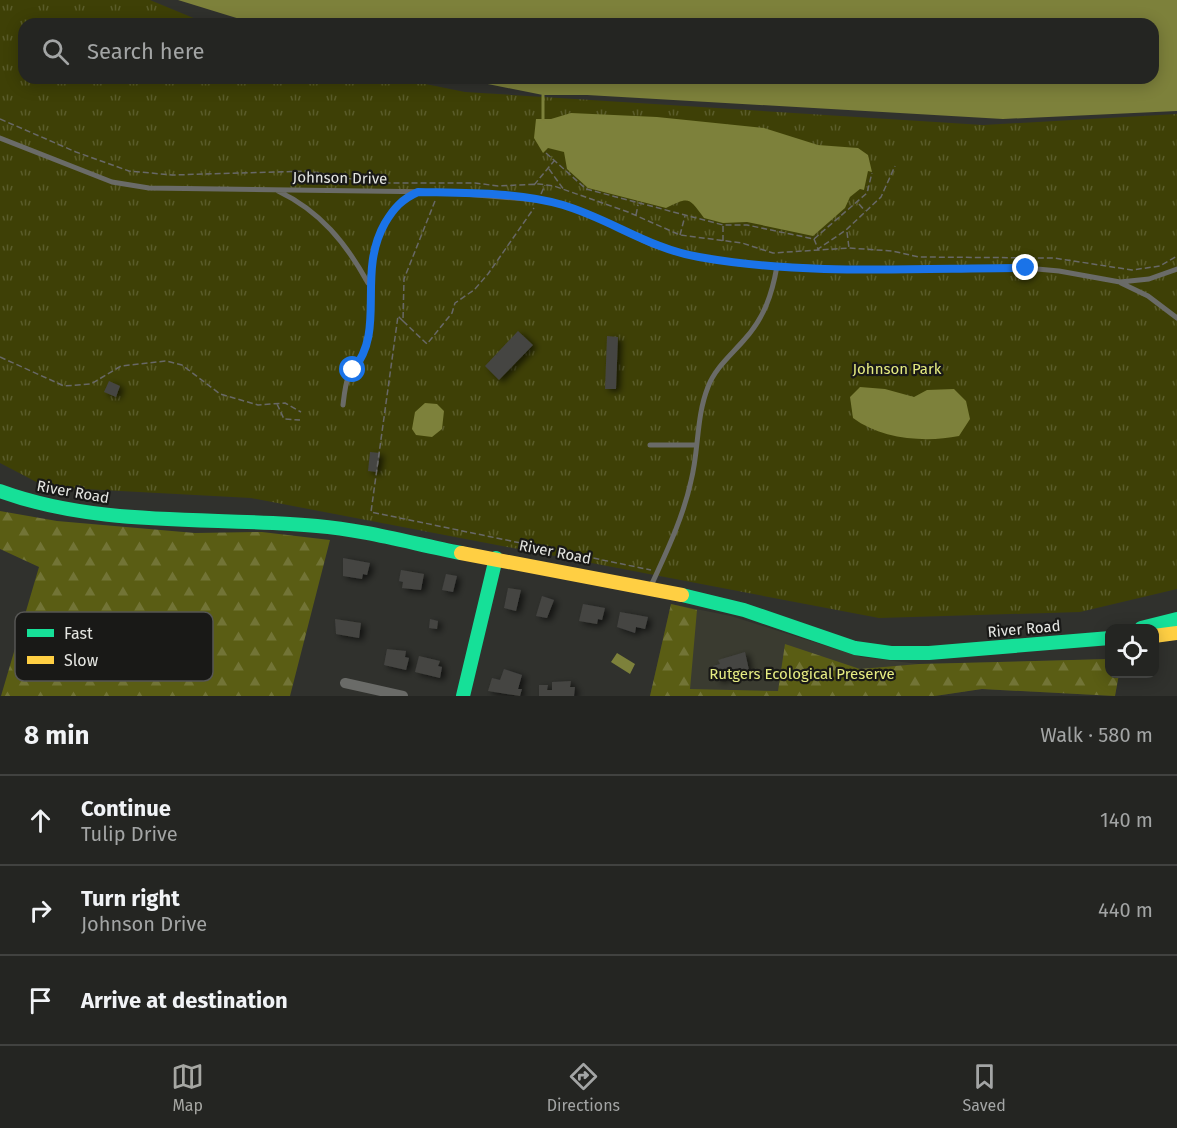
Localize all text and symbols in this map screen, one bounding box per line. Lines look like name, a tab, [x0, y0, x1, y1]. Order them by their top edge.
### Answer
search box	[18, 18, 1159, 84]
icon: search	[39, 35, 72, 68]
text: Search here	[87, 38, 205, 65]
street label: Johnson Drive	[293, 168, 387, 188]
route end	[1012, 254, 1038, 280]
route start	[339, 356, 365, 382]
park label: Johnson Park	[853, 360, 942, 378]
street label: River Road	[35, 477, 111, 507]
street label: River Road	[517, 536, 593, 568]
legend	[15, 612, 213, 681]
street label: River Road	[987, 617, 1061, 641]
text: Fast	[64, 624, 93, 643]
map controls	[1105, 624, 1159, 678]
button: locate	[1105, 624, 1159, 678]
text: Slow	[64, 651, 99, 670]
park label: Rutgers Ecological Preserve	[709, 665, 895, 683]
text: 8 min	[24, 720, 90, 751]
text: Walk · 580 m	[1040, 723, 1153, 747]
text: Continue	[81, 795, 171, 822]
icon: ahead	[24, 804, 57, 837]
text: 140 m	[1100, 808, 1153, 832]
text: Tulip Drive	[81, 822, 178, 846]
text: Turn right	[81, 885, 180, 912]
icon: right	[24, 894, 57, 927]
text: 440 m	[1098, 898, 1153, 922]
text: Johnson Drive	[81, 912, 207, 936]
icon: arrive	[24, 984, 57, 1017]
text: Arrive at destination	[81, 987, 288, 1014]
tab: Map	[171, 1060, 204, 1115]
tab: Directions	[547, 1060, 620, 1115]
tab: Saved	[962, 1060, 1006, 1115]

